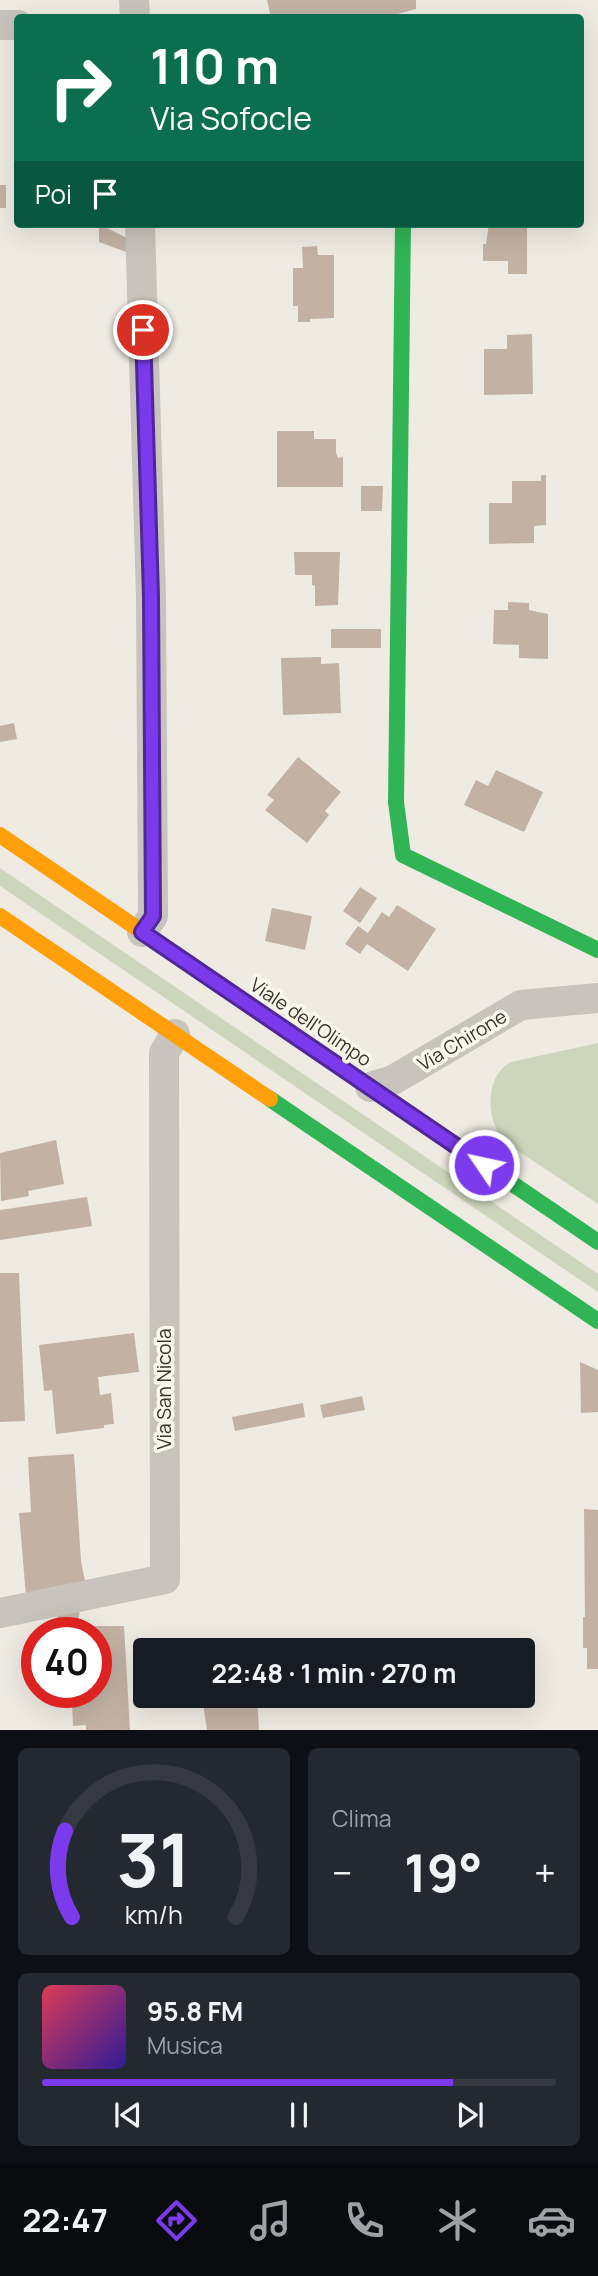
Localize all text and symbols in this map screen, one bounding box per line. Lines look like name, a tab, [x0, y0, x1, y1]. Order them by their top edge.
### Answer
text: 110 m	[150, 32, 279, 99]
icon: right	[35, 42, 126, 133]
text: Via Sofocle	[150, 96, 312, 140]
icon: arrive	[86, 175, 124, 213]
text: Poi	[35, 176, 72, 212]
pin	[113, 300, 173, 360]
icon: arrive	[124, 311, 162, 349]
street label: Viale dell'Olimpo	[245, 972, 377, 1072]
street label: Via Chirone	[413, 1003, 511, 1077]
position arrow	[447, 1128, 521, 1202]
street label: Via San Nicola	[151, 1328, 177, 1450]
speed limit sign: 40	[21, 1617, 112, 1708]
text: 22:48 · 1 min · 270 m	[212, 1655, 456, 1691]
text: Clima	[332, 1802, 391, 1834]
text: 31	[117, 1810, 191, 1910]
text: 19°	[404, 1837, 483, 1908]
text: −	[332, 1846, 353, 1898]
text: +	[534, 1846, 556, 1898]
text: km/h	[125, 1897, 183, 1932]
text: 95.8 FM	[147, 1993, 243, 2029]
text: Musica	[147, 2029, 223, 2061]
icon: previous	[109, 2096, 147, 2134]
icon: pause	[280, 2096, 318, 2134]
icon: next	[451, 2096, 489, 2134]
icon: directions	[152, 2196, 201, 2245]
icon: music	[246, 2196, 295, 2245]
icon: phone	[340, 2196, 389, 2245]
icon: climate	[433, 2196, 482, 2245]
icon: car	[527, 2196, 576, 2245]
text: 22:47	[22, 2198, 108, 2242]

